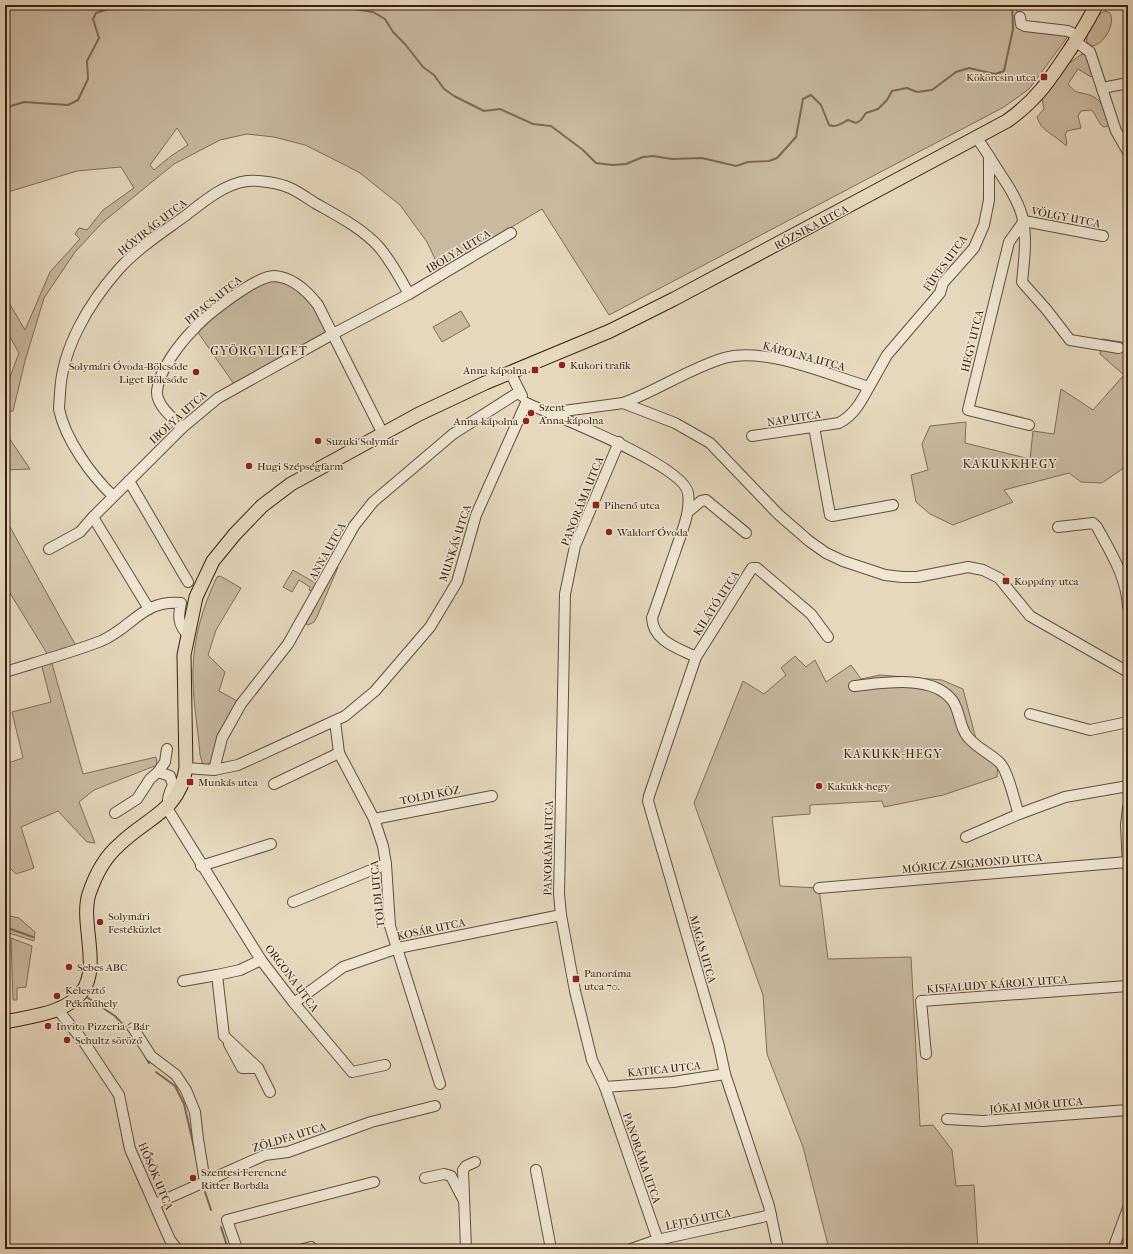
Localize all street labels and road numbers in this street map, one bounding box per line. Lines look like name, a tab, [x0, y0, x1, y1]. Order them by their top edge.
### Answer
street label: HÓVIRÁG UTCA	[115, 196, 190, 258]
street label: RÓZSIKA UTCA	[772, 202, 851, 252]
street label: VÖLGY UTCA	[1029, 204, 1102, 231]
street label: IBOLYA UTCA	[424, 227, 494, 276]
street label: FÜVES UTCA	[921, 232, 971, 294]
street label: PIPACS UTCA	[182, 273, 245, 327]
street label: HEGY UTCA	[959, 308, 987, 373]
street label: KÁPOLNA UTCA	[761, 339, 847, 374]
street label: IBOLYA UTCA	[147, 387, 211, 447]
street label: NAP UTCA	[766, 408, 823, 429]
street label: PANORÁMA UTCA	[559, 454, 607, 548]
street label: MUNKÁS UTCA	[437, 502, 474, 583]
street label: ANNA UTCA	[306, 520, 349, 583]
street label: KILÁTÓ UTCA	[691, 568, 743, 638]
street label: TOLDI KÖZ	[399, 783, 462, 808]
street label: PANORÁMA UTCA	[541, 799, 556, 896]
street label: MÓRICZ ZSIGMOND UTCA	[901, 851, 1044, 876]
street label: TOLDI UTCA	[367, 859, 388, 928]
street label: MAGAS UTCA	[687, 914, 719, 986]
street label: KOSÁR UTCA	[396, 916, 467, 943]
street label: ORGONA UTCA	[262, 942, 322, 1015]
street label: KISFALUDY KÁROLY UTCA	[926, 973, 1069, 996]
street label: KATICA UTCA	[627, 1059, 702, 1080]
street label: JÓKAI MÓR UTCA	[988, 1095, 1084, 1116]
street label: PANORÁMA UTCA	[620, 1111, 663, 1206]
street label: ZÖLDFA UTCA	[251, 1120, 328, 1155]
street label: HŐSÖK UTCA	[135, 1140, 176, 1213]
street label: LEJTŐ UTCA	[664, 1206, 733, 1233]

